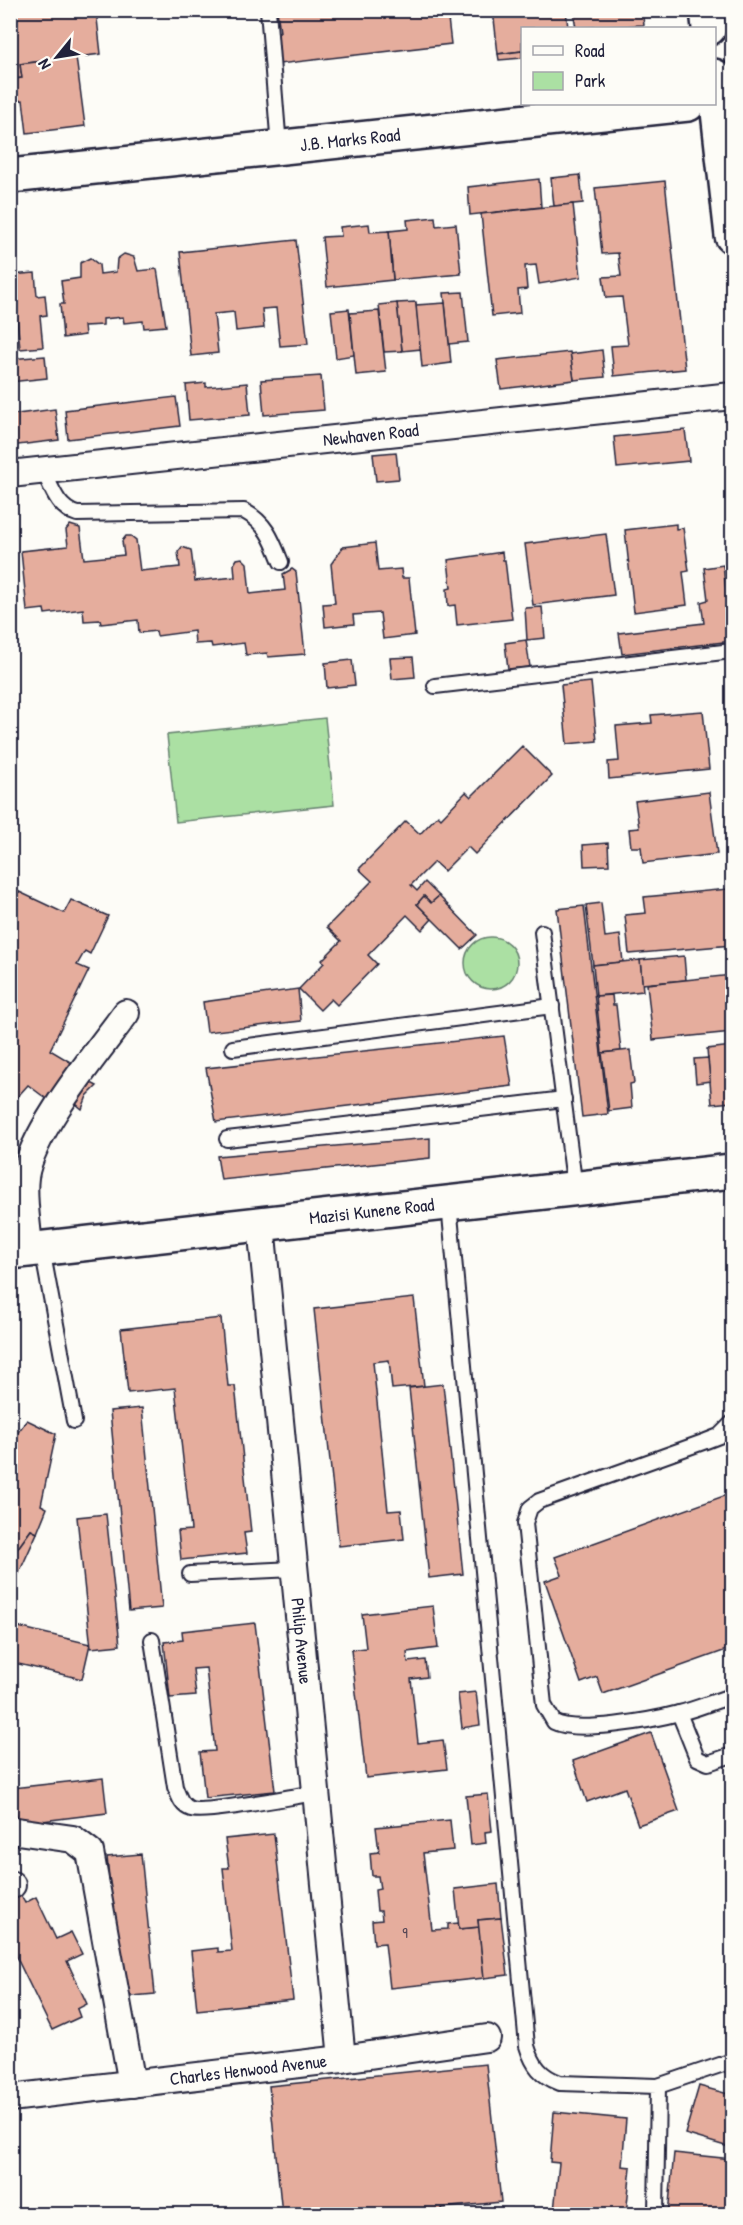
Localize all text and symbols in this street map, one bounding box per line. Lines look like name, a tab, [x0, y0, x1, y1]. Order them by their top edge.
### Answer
north arrow	[27, 27, 87, 87]
legend	[521, 27, 716, 105]
text: Road	[575, 38, 605, 63]
text: N	[32, 55, 56, 74]
text: Park	[575, 68, 606, 93]
street label: J.B. Marks Road	[299, 122, 401, 157]
street label: Newhaven Road	[322, 417, 420, 452]
street label: Mazisi Kunene Road	[308, 1191, 435, 1230]
street label: Philip Avenue	[285, 1597, 319, 1685]
house number: 9	[402, 1922, 408, 1943]
street label: Charles Henwood Avenue	[168, 2048, 328, 2091]

